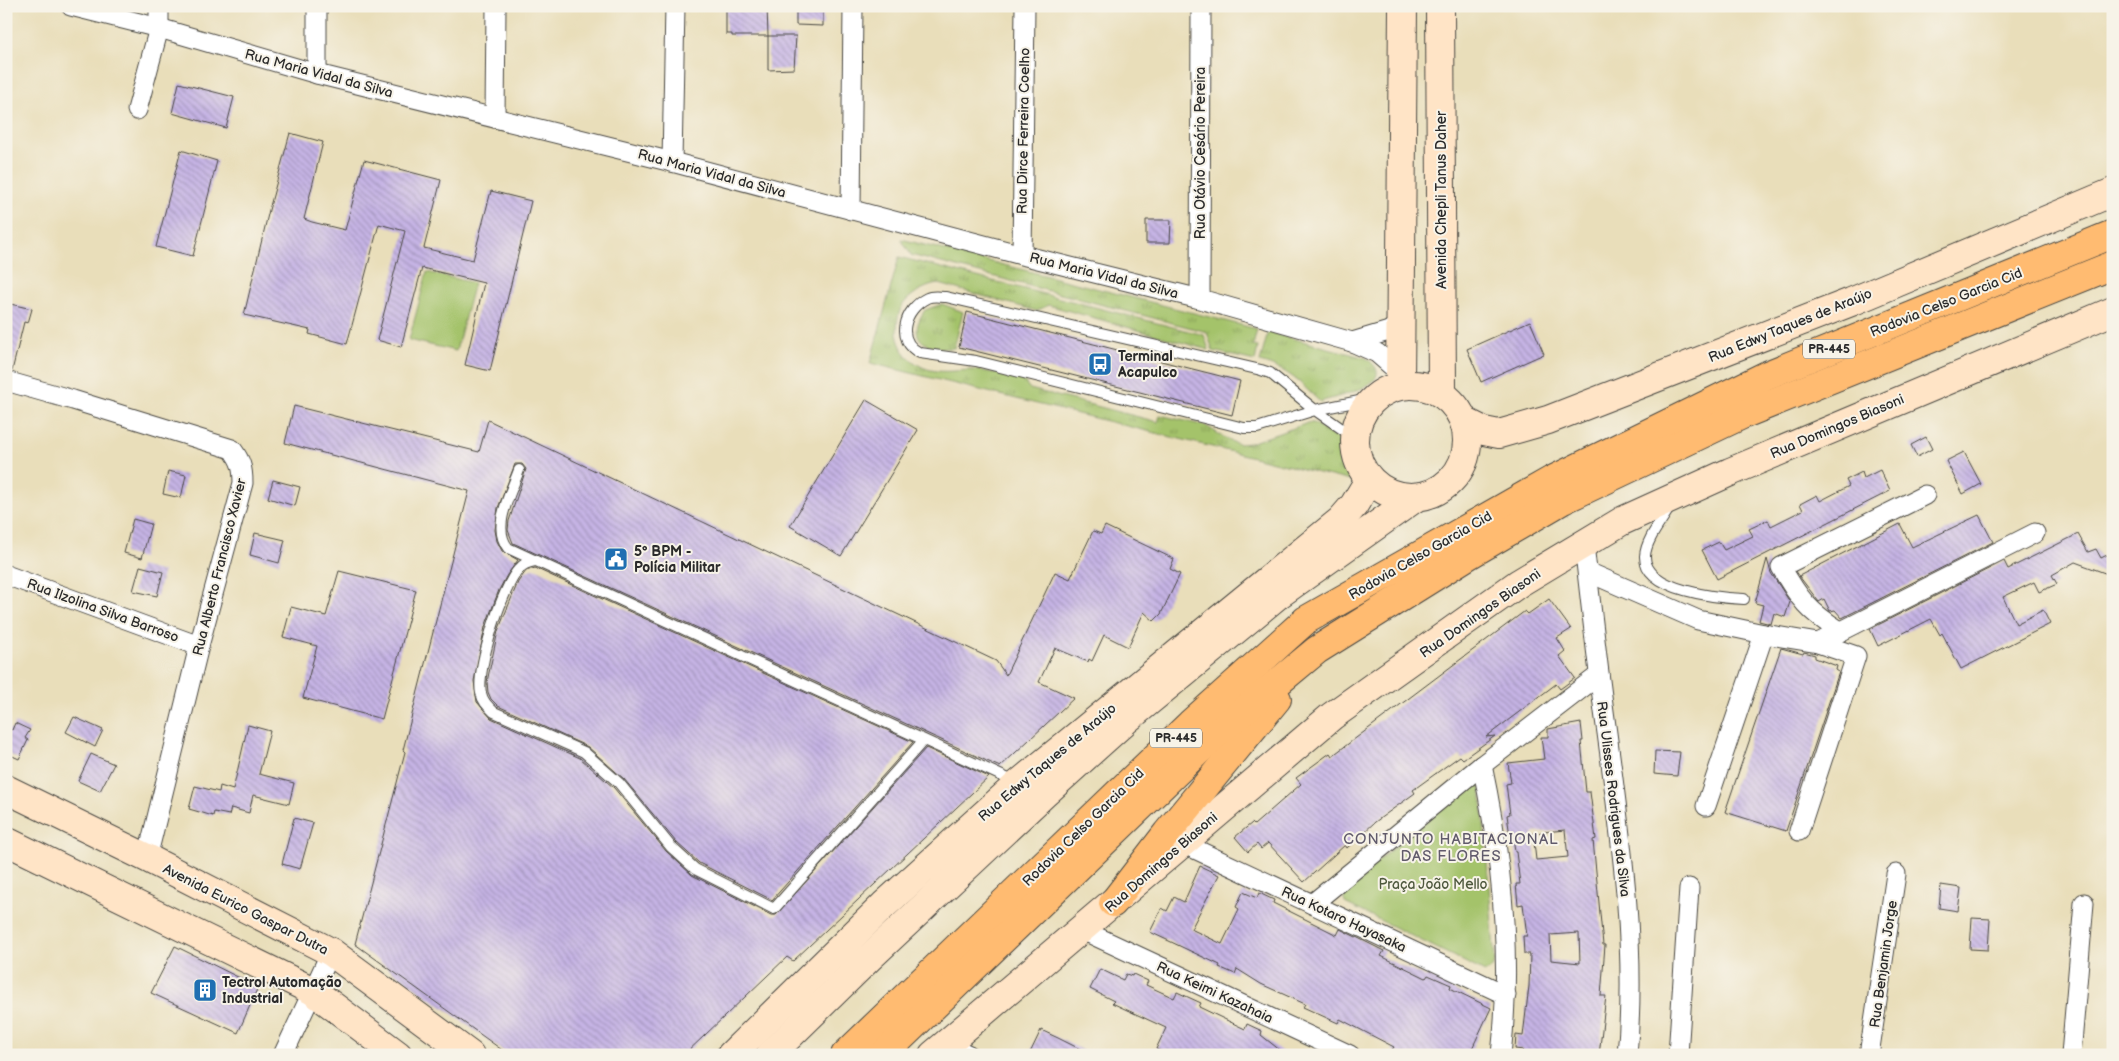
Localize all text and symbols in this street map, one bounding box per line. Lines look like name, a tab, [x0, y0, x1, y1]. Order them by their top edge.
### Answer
street label: Rua Maria Vidal da Silva	[243, 46, 395, 101]
street label: Rua Dirce Ferreira Coelho	[1014, 48, 1033, 214]
street label: Rua Otávio Cesário Pereira	[1192, 67, 1209, 239]
street label: Avenida Chepli Tanus Daher	[1433, 110, 1450, 289]
street label: Rua Maria Vidal da Silva	[636, 146, 788, 201]
street label: Rua Maria Vidal da Silva	[1028, 249, 1180, 302]
street label: Rodovia Celso Garcia Cid	[1868, 264, 2025, 341]
street label: Rua Edwy Taques de Araújo	[1706, 285, 1875, 366]
road number: PR-445	[1803, 339, 1855, 358]
place label: Terminal Acapulco	[1117, 348, 1177, 381]
bus stop icon: Terminal Acapulco	[1087, 351, 1113, 377]
street label: Rua Domingos Biasoni	[1768, 391, 1907, 462]
street label: Rua Alberto Francisco Xavier	[189, 476, 250, 658]
street label: Rodovia Celso Garcia Cid	[1346, 507, 1495, 603]
place label: 5º BPM - Polícia Militar	[634, 543, 721, 576]
public building icon: 5º BPM - Polícia Militar	[603, 546, 629, 572]
street label: Rua Domingos Biasoni	[1417, 565, 1544, 662]
street label: Rua Ilzolina Silva Barroso	[25, 575, 181, 646]
street label: Rua Edwy Taques de Araújo	[975, 700, 1120, 825]
street label: Rua Ulisses Rodrigues da Silva	[1593, 700, 1634, 898]
road number: PR-445	[1150, 728, 1202, 748]
street label: Rodovia Celso Garcia Cid	[1019, 765, 1148, 890]
street label: Rua Domingos Biasoni	[1101, 809, 1221, 916]
district label: CONJUNTO HABITACIONAL DAS FLORES	[1343, 830, 1559, 866]
street label: Avenida Eurico Gaspar Dutra	[160, 860, 331, 959]
park label: Praça João Mello	[1378, 876, 1488, 893]
street label: Rua Kotaro Hayasaka	[1279, 883, 1409, 956]
street label: Rua Benjamin Jorge	[1866, 899, 1901, 1029]
street label: Rua Keimi Kazahaia	[1154, 958, 1276, 1027]
place label: Tectrol Automação Industrial	[222, 974, 342, 1007]
building icon: Tectrol Automação Industrial	[192, 977, 218, 1003]

